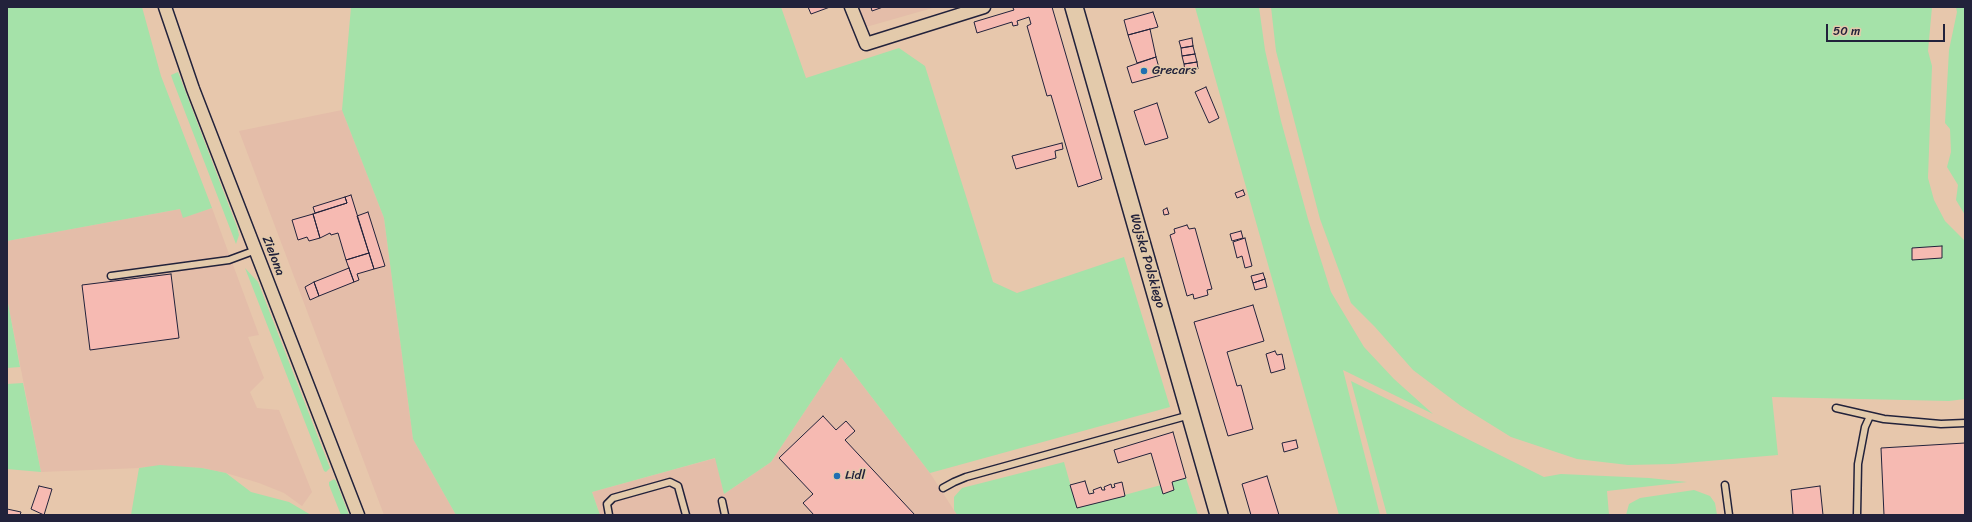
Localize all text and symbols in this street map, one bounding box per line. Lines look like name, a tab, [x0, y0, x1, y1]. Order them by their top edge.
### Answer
scale bar	[1828, 16, 1947, 42]
text: 50 m	[1833, 20, 1860, 42]
place label: Grecars	[1152, 63, 1196, 79]
marker: Grecars	[1139, 66, 1149, 76]
street label: Wojska Polskiego	[1126, 212, 1168, 310]
street label: Zielona	[258, 234, 288, 278]
place label: Lidl	[845, 468, 865, 484]
marker: Lidl	[832, 471, 842, 481]

